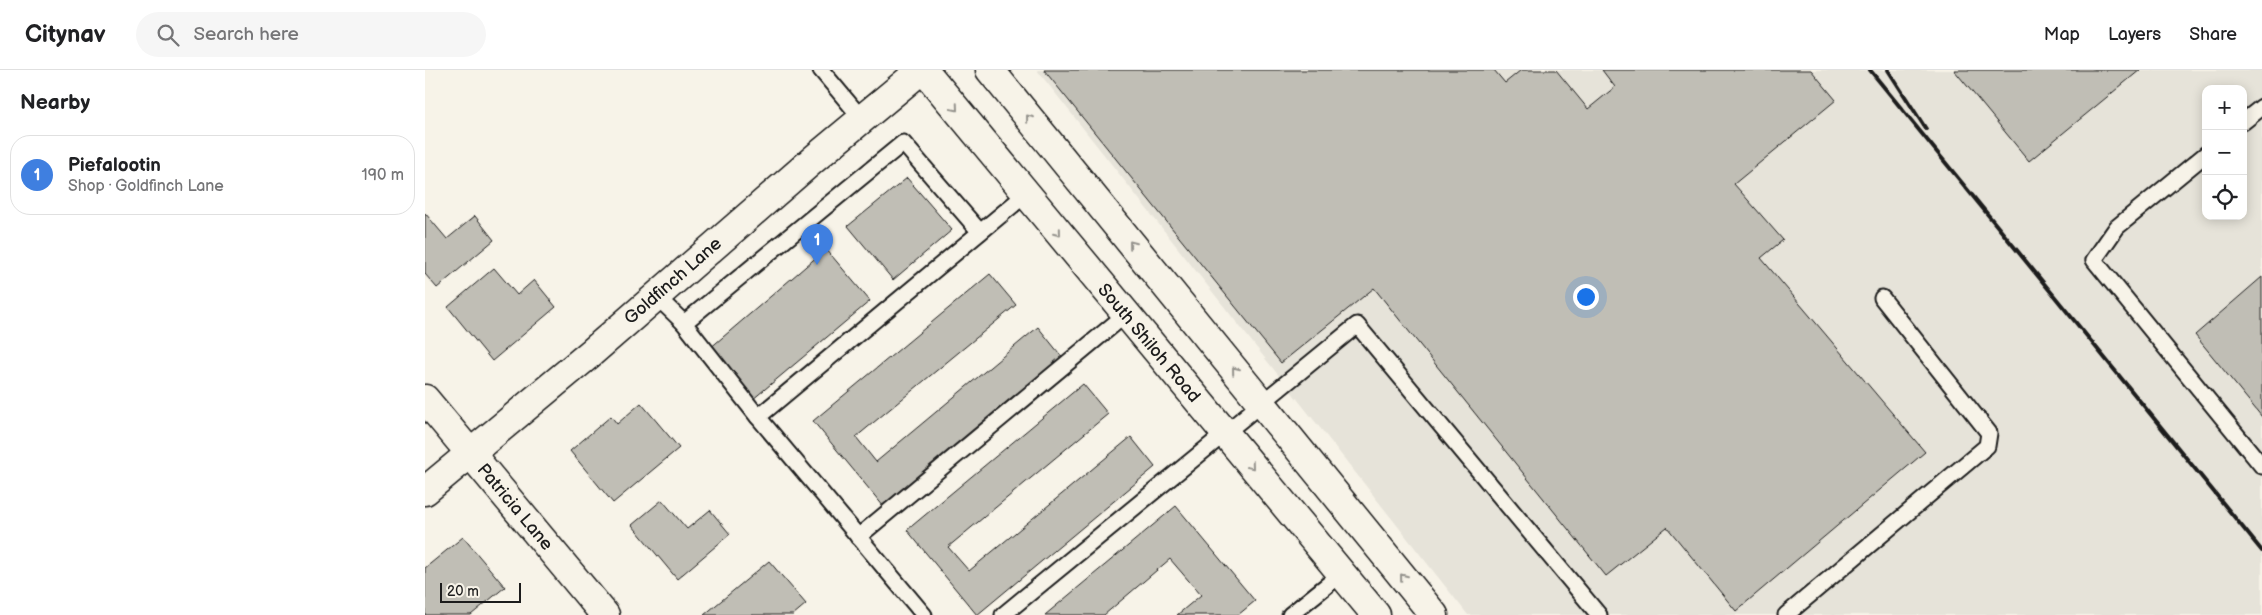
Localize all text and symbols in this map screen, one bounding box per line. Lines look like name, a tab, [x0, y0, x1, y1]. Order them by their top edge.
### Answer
search box	[136, 12, 486, 57]
text: Citynav	[25, 20, 106, 49]
icon: search	[154, 21, 182, 49]
text: Search here	[194, 23, 299, 46]
text: Map	[2044, 24, 2080, 45]
text: Layers	[2108, 24, 2161, 45]
text: Share	[2189, 24, 2237, 45]
map controls	[2202, 85, 2247, 220]
button: +	[2202, 85, 2247, 130]
text: Nearby	[20, 90, 90, 115]
one-way arrow	[949, 102, 958, 111]
one-way arrow	[1027, 115, 1035, 124]
button: −	[2202, 130, 2247, 175]
text: Piefalootin	[68, 154, 161, 177]
text: 1	[34, 166, 40, 185]
text: 190 m	[362, 166, 404, 185]
button: locate	[2202, 175, 2247, 220]
text: Shop · Goldfinch Lane	[68, 177, 224, 196]
pin: 1	[801, 224, 833, 265]
one-way arrow	[1053, 227, 1061, 236]
street label: Goldfinch Lane	[620, 233, 726, 329]
one-way arrow	[1129, 241, 1137, 250]
street label: South Shiloh Road	[1093, 279, 1205, 407]
your location	[1573, 284, 1599, 310]
one-way arrow	[1232, 367, 1240, 376]
street label: Patricia Lane	[473, 459, 558, 555]
one-way arrow	[1246, 460, 1255, 469]
one-way arrow	[1401, 574, 1409, 583]
scale bar	[440, 580, 521, 603]
text: 20 m	[447, 583, 479, 600]

